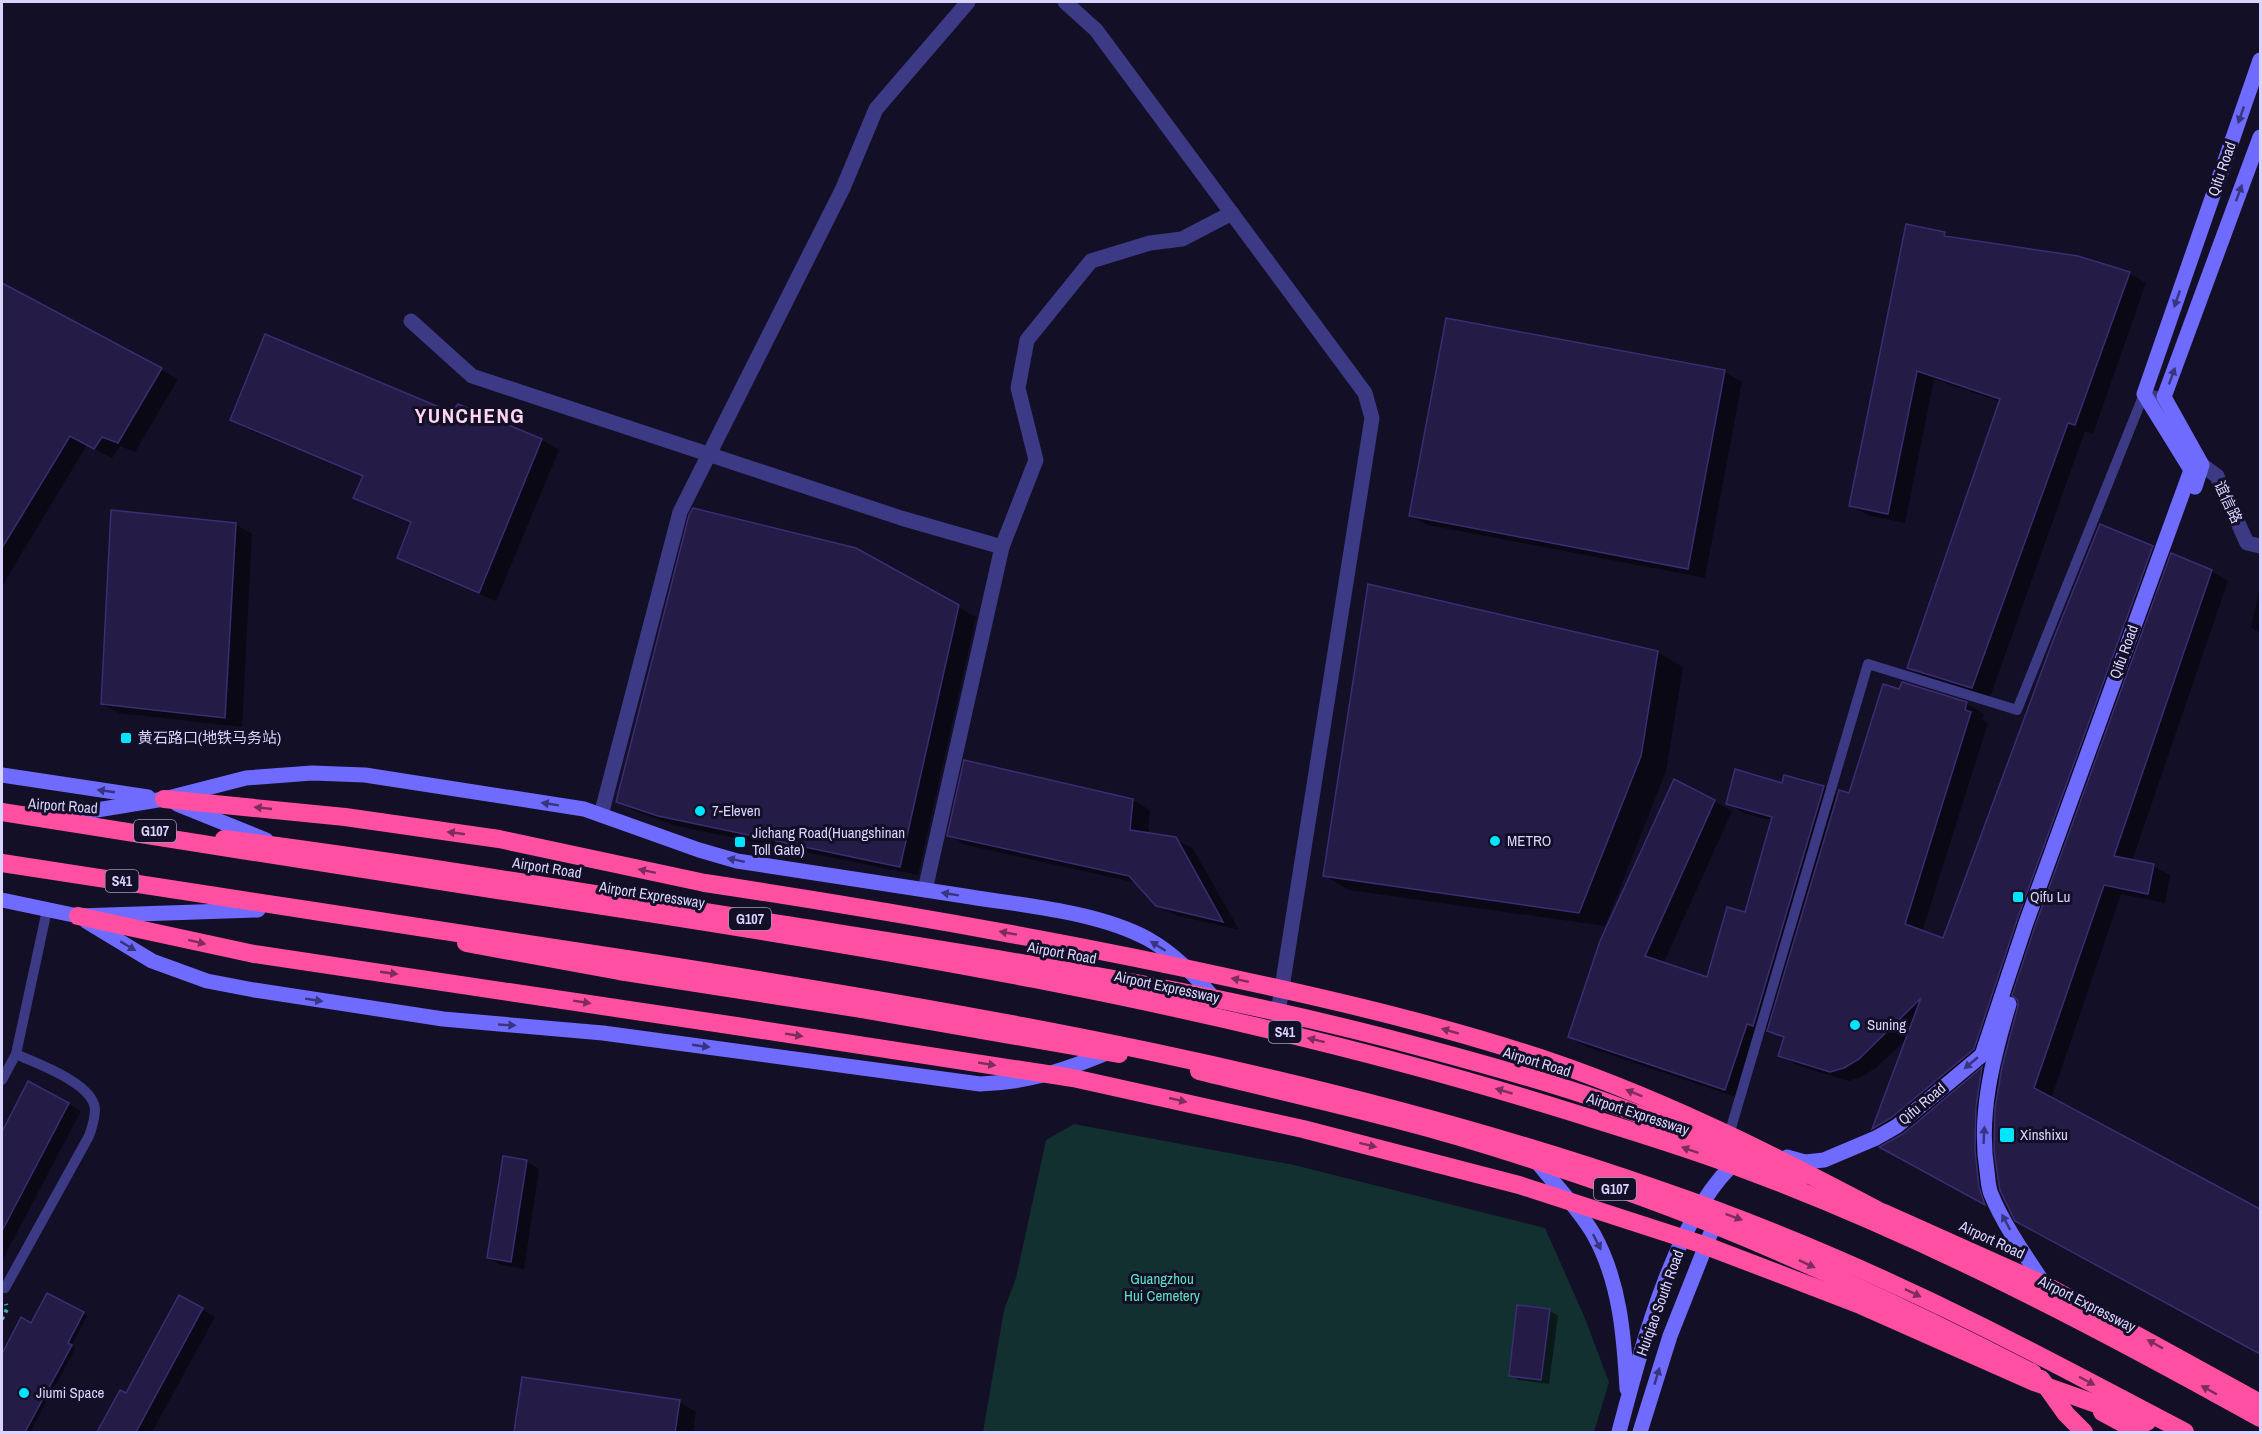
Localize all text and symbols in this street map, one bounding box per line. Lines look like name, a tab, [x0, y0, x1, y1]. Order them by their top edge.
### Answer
one-way arrow	[2236, 106, 2246, 124]
street label: Qifu Road	[2202, 139, 2241, 199]
one-way arrow	[2235, 183, 2245, 201]
one-way arrow	[2171, 290, 2181, 308]
one-way arrow	[2167, 366, 2177, 384]
district label: YUNCHENG	[415, 401, 525, 430]
street label: 谊信路	[2209, 477, 2247, 527]
street label: Qifu Road	[2104, 622, 2143, 682]
place label: 黄石路口(地铁马务站)	[138, 727, 281, 748]
marker: 黄石路口(地铁马务站)	[119, 731, 133, 745]
one-way arrow	[97, 786, 116, 795]
street label: Airport Road	[27, 793, 99, 818]
one-way arrow	[540, 799, 559, 808]
place label: 7-Eleven	[712, 800, 761, 821]
one-way arrow	[253, 803, 272, 813]
marker: 7-Eleven	[693, 804, 707, 818]
road number: G107	[134, 820, 176, 842]
place label: Jichang Road(Huangshinan Toll Gate)	[752, 822, 905, 860]
one-way arrow	[447, 829, 466, 838]
place label: METRO	[1507, 830, 1551, 851]
marker: METRO	[1488, 834, 1502, 848]
marker: Jichang Road(Huangshinan Toll Gate)	[733, 835, 747, 849]
street label: Airport Road	[510, 852, 583, 883]
one-way arrow	[726, 855, 745, 864]
one-way arrow	[638, 866, 657, 875]
road number: S41	[106, 870, 138, 892]
street label: Airport Expressway	[597, 876, 707, 913]
place label: Qifu Lu	[2030, 886, 2070, 907]
one-way arrow	[940, 889, 959, 898]
marker: Qifu Lu	[2011, 890, 2025, 904]
road number: G107	[729, 908, 771, 930]
one-way arrow	[998, 928, 1017, 937]
street label: Airport Road	[1025, 936, 1098, 969]
one-way arrow	[188, 938, 206, 948]
one-way arrow	[1150, 940, 1166, 951]
one-way arrow	[120, 941, 136, 952]
street label: Airport Expressway	[1112, 965, 1222, 1008]
one-way arrow	[380, 969, 399, 978]
one-way arrow	[1230, 975, 1249, 984]
one-way arrow	[305, 996, 324, 1005]
one-way arrow	[573, 998, 592, 1007]
place label: Suning	[1867, 1014, 1906, 1035]
marker: Suning	[1848, 1018, 1862, 1032]
one-way arrow	[498, 1021, 517, 1030]
road number: S41	[1268, 1021, 1302, 1043]
one-way arrow	[1441, 1026, 1459, 1035]
one-way arrow	[785, 1030, 804, 1039]
one-way arrow	[1307, 1034, 1325, 1044]
street label: Airport Road	[1500, 1041, 1574, 1082]
one-way arrow	[692, 1042, 711, 1051]
one-way arrow	[1963, 1057, 1979, 1070]
one-way arrow	[978, 1059, 997, 1068]
street label: Qifu Road	[1893, 1078, 1950, 1130]
one-way arrow	[1495, 1086, 1513, 1095]
street label: Airport Expressway	[1583, 1087, 1693, 1140]
one-way arrow	[1625, 1088, 1643, 1098]
one-way arrow	[1169, 1096, 1188, 1105]
place label: Xinshixu	[2020, 1124, 2068, 1145]
one-way arrow	[1980, 1125, 1989, 1144]
marker: Xinshixu	[1998, 1126, 2016, 1144]
one-way arrow	[1359, 1141, 1377, 1151]
one-way arrow	[1681, 1144, 1699, 1154]
road number: G107	[1594, 1178, 1636, 1200]
one-way arrow	[1725, 1213, 1743, 1223]
one-way arrow	[2001, 1213, 2011, 1230]
street label: Airport Road	[1955, 1215, 2028, 1264]
one-way arrow	[1592, 1233, 1602, 1250]
street label: Huiqiao South Road	[1631, 1247, 1688, 1359]
one-way arrow	[1798, 1260, 1815, 1269]
park label: Guangzhou Hui Cemetery	[1124, 1268, 1201, 1306]
street label: Airport Expressway	[2034, 1270, 2140, 1338]
one-way arrow	[1905, 1289, 1922, 1298]
one-way arrow	[2147, 1338, 2163, 1349]
one-way arrow	[1653, 1367, 1662, 1385]
one-way arrow	[2079, 1376, 2096, 1386]
place label: Jiumi Space	[36, 1382, 105, 1403]
one-way arrow	[2201, 1385, 2218, 1395]
marker: Jiumi Space	[17, 1386, 31, 1400]

